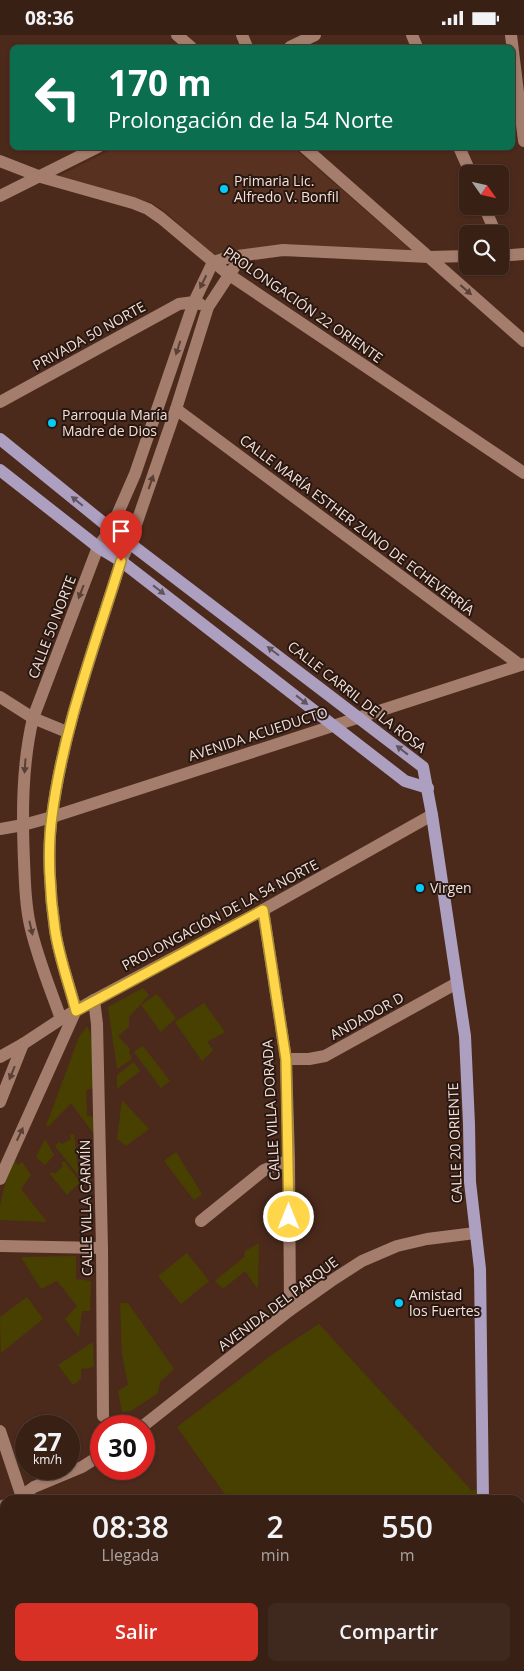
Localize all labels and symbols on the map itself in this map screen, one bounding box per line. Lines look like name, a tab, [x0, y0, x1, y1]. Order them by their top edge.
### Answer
north arrow	[459, 165, 509, 215]
place label: Primaria Lic. Alfredo V. Bonfil	[234, 171, 339, 206]
marker: Primaria Lic. Alfredo V. Bonfil	[218, 183, 230, 195]
street label: PROLONGACIÓN 22 ORIENTE	[220, 242, 387, 367]
one-way arrow	[199, 275, 207, 289]
one-way arrow	[459, 284, 472, 295]
street label: PRIVADA 50 NORTE	[29, 297, 148, 374]
one-way arrow	[174, 341, 181, 356]
place label: Parroquia María Madre de Dios	[62, 405, 168, 440]
marker: Parroquia María Madre de Dios	[46, 417, 58, 429]
street label: CALLE MARÍA ESTHER ZUNO DE ECHEVERRÍA	[236, 430, 479, 619]
one-way arrow	[147, 475, 155, 490]
one-way arrow	[71, 496, 84, 507]
pin	[100, 510, 142, 561]
street label: CALLE 50 NORTE	[23, 573, 80, 681]
one-way arrow	[77, 585, 84, 600]
one-way arrow	[152, 585, 165, 596]
street label: CALLE CARRIL DE LA ROSA	[284, 636, 431, 757]
one-way arrow	[267, 646, 280, 657]
one-way arrow	[295, 695, 308, 706]
street label: AVENIDA ACUEDUCTO	[186, 702, 330, 765]
one-way arrow	[396, 745, 409, 756]
one-way arrow	[21, 758, 29, 774]
street label: PROLONGACIÓN DE LA 54 NORTE	[118, 855, 321, 975]
place label: Virgen	[430, 878, 472, 897]
marker: Virgen	[414, 882, 426, 894]
one-way arrow	[27, 920, 35, 936]
street label: ANDADOR D	[326, 987, 407, 1044]
street label: CALLE VILLA DORADA	[257, 1039, 284, 1181]
one-way arrow	[7, 1066, 15, 1080]
street label: CALLE 20 ORIENTE	[443, 1082, 466, 1204]
one-way arrow	[16, 1127, 24, 1141]
street label: CALLE VILLA CARMÍN	[75, 1140, 96, 1276]
position arrow	[262, 1190, 314, 1242]
street label: AVENIDA DEL PARQUE	[214, 1252, 342, 1355]
place label: Amistad los Fuertes	[409, 1285, 481, 1320]
marker: Amistad los Fuertes	[393, 1297, 405, 1309]
speed limit sign: 30	[90, 1415, 155, 1480]

